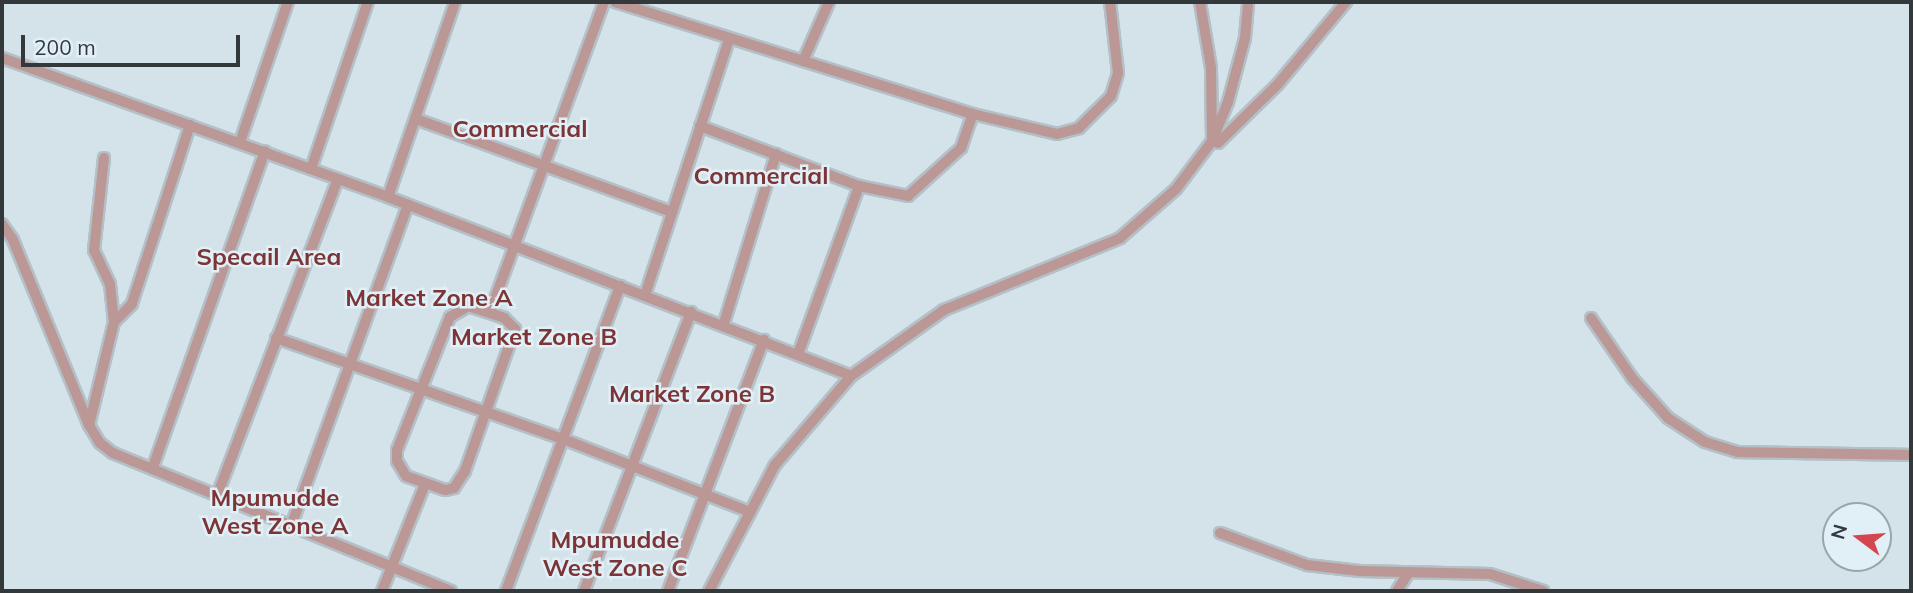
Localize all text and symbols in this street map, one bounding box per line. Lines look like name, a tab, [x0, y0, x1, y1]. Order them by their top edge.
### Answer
scale bar	[24, 21, 243, 65]
text: 200 m	[34, 34, 96, 60]
district label: Commercial	[453, 115, 587, 143]
district label: Commercial	[694, 162, 828, 190]
district label: Specail Area	[197, 243, 341, 271]
district label: Market Zone A	[345, 284, 513, 312]
district label: Market Zone B	[451, 323, 617, 351]
district label: Market Zone B	[609, 380, 775, 408]
district label: Mpumudde West Zone A	[202, 484, 348, 540]
north arrow	[1822, 502, 1892, 572]
text: N	[1825, 522, 1852, 542]
district label: Mpumudde West Zone C	[542, 526, 688, 582]

